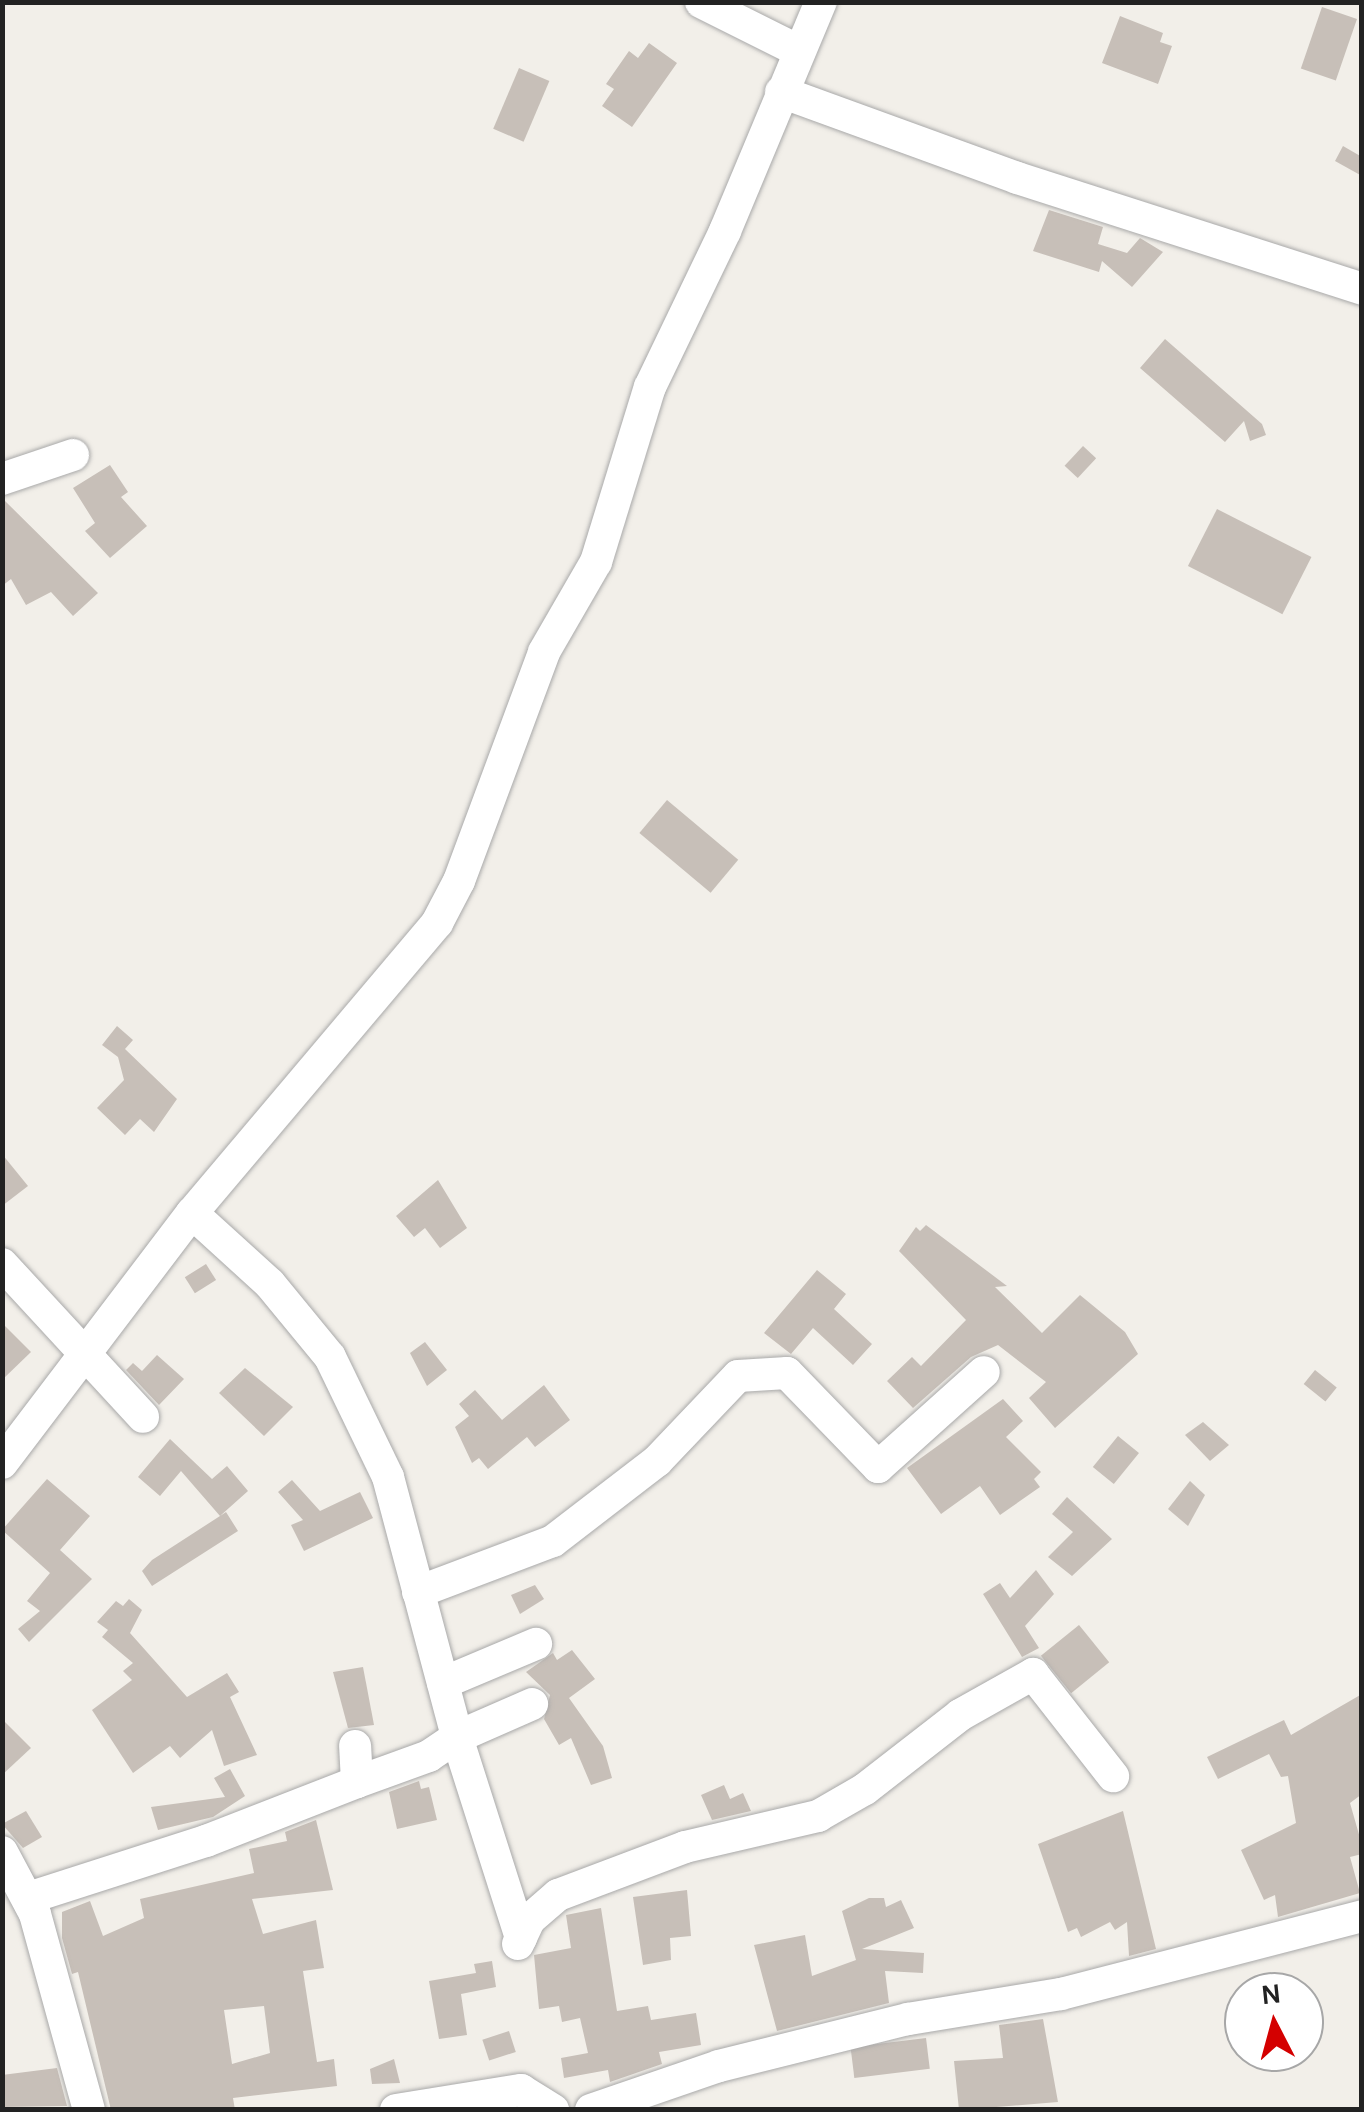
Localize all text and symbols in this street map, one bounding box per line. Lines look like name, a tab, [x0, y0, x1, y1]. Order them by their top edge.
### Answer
north arrow	[1224, 1972, 1324, 2072]
text: N	[1259, 1976, 1283, 2011]

